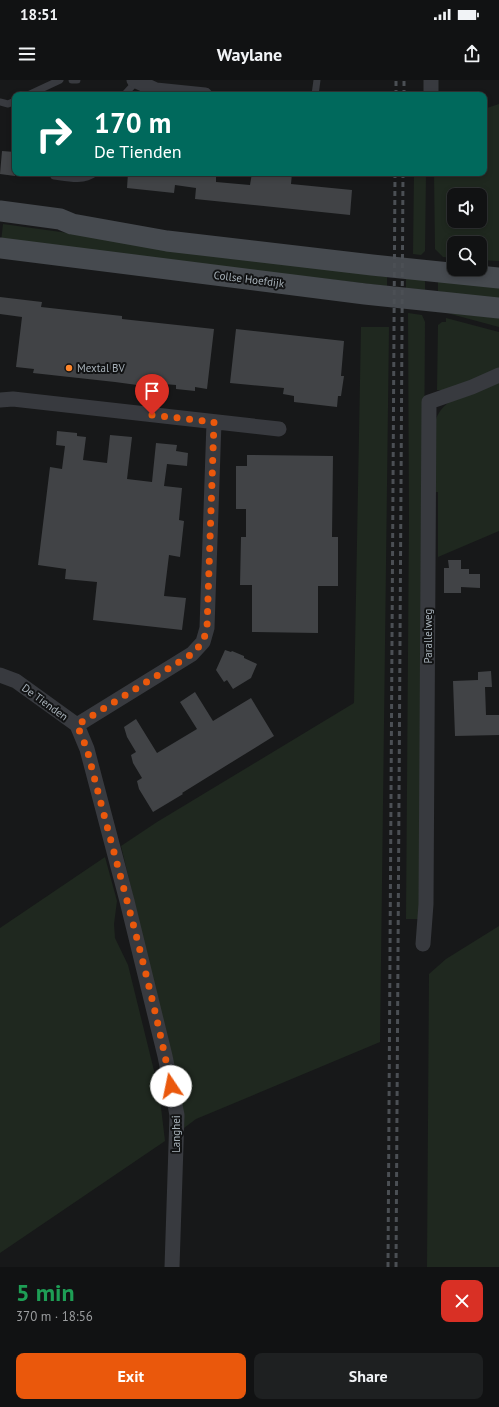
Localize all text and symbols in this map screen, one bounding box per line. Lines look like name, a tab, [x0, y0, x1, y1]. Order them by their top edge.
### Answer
text: 18:51	[20, 5, 58, 24]
icon: menu	[16, 43, 38, 65]
text: Waylane	[217, 43, 282, 66]
icon: share	[461, 43, 483, 65]
text: 170 m	[94, 104, 171, 141]
icon: right	[28, 108, 80, 160]
text: De Tienden	[94, 140, 182, 163]
map controls	[447, 188, 487, 276]
button: sound	[447, 188, 487, 228]
button: search	[447, 236, 487, 276]
street label: Collse Hoefdijk	[213, 268, 286, 290]
place label: Mextal BV	[77, 361, 125, 375]
marker: Mextal BV	[64, 363, 74, 373]
pin	[135, 374, 169, 415]
icon: arrive	[141, 380, 163, 402]
street label: Parallelweg	[421, 608, 435, 663]
street label: De Tienden	[19, 681, 71, 723]
position arrow	[150, 1065, 192, 1107]
street label: Langhei	[169, 1115, 183, 1153]
text: 5 min	[16, 1277, 75, 1308]
button: close	[441, 1280, 483, 1322]
text: 370 m · 18:56	[16, 1308, 93, 1325]
button: Exit	[16, 1353, 246, 1399]
button: Share	[254, 1353, 483, 1399]

